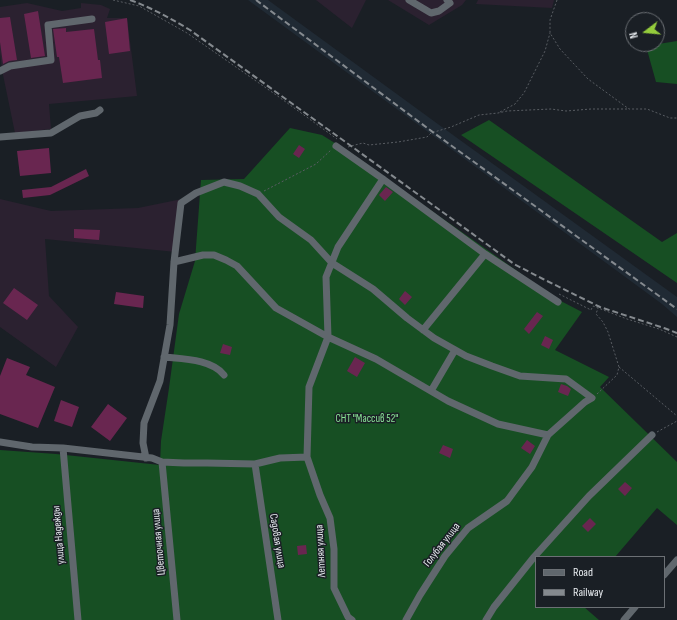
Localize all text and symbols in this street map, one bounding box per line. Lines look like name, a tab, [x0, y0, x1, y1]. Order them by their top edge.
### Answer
north arrow	[625, 12, 665, 52]
text: N	[627, 31, 641, 40]
park label: СНТ "Массив 52"	[336, 412, 398, 426]
street label: улица Надежды	[50, 505, 68, 565]
street label: Цветочная улица	[150, 508, 168, 576]
street label: Садовая улица	[266, 513, 288, 569]
street label: Голубая улица	[421, 520, 463, 570]
street label: Летняя улица	[313, 524, 329, 578]
legend	[535, 556, 665, 608]
text: Road	[573, 565, 593, 580]
text: Railway	[573, 585, 603, 600]

